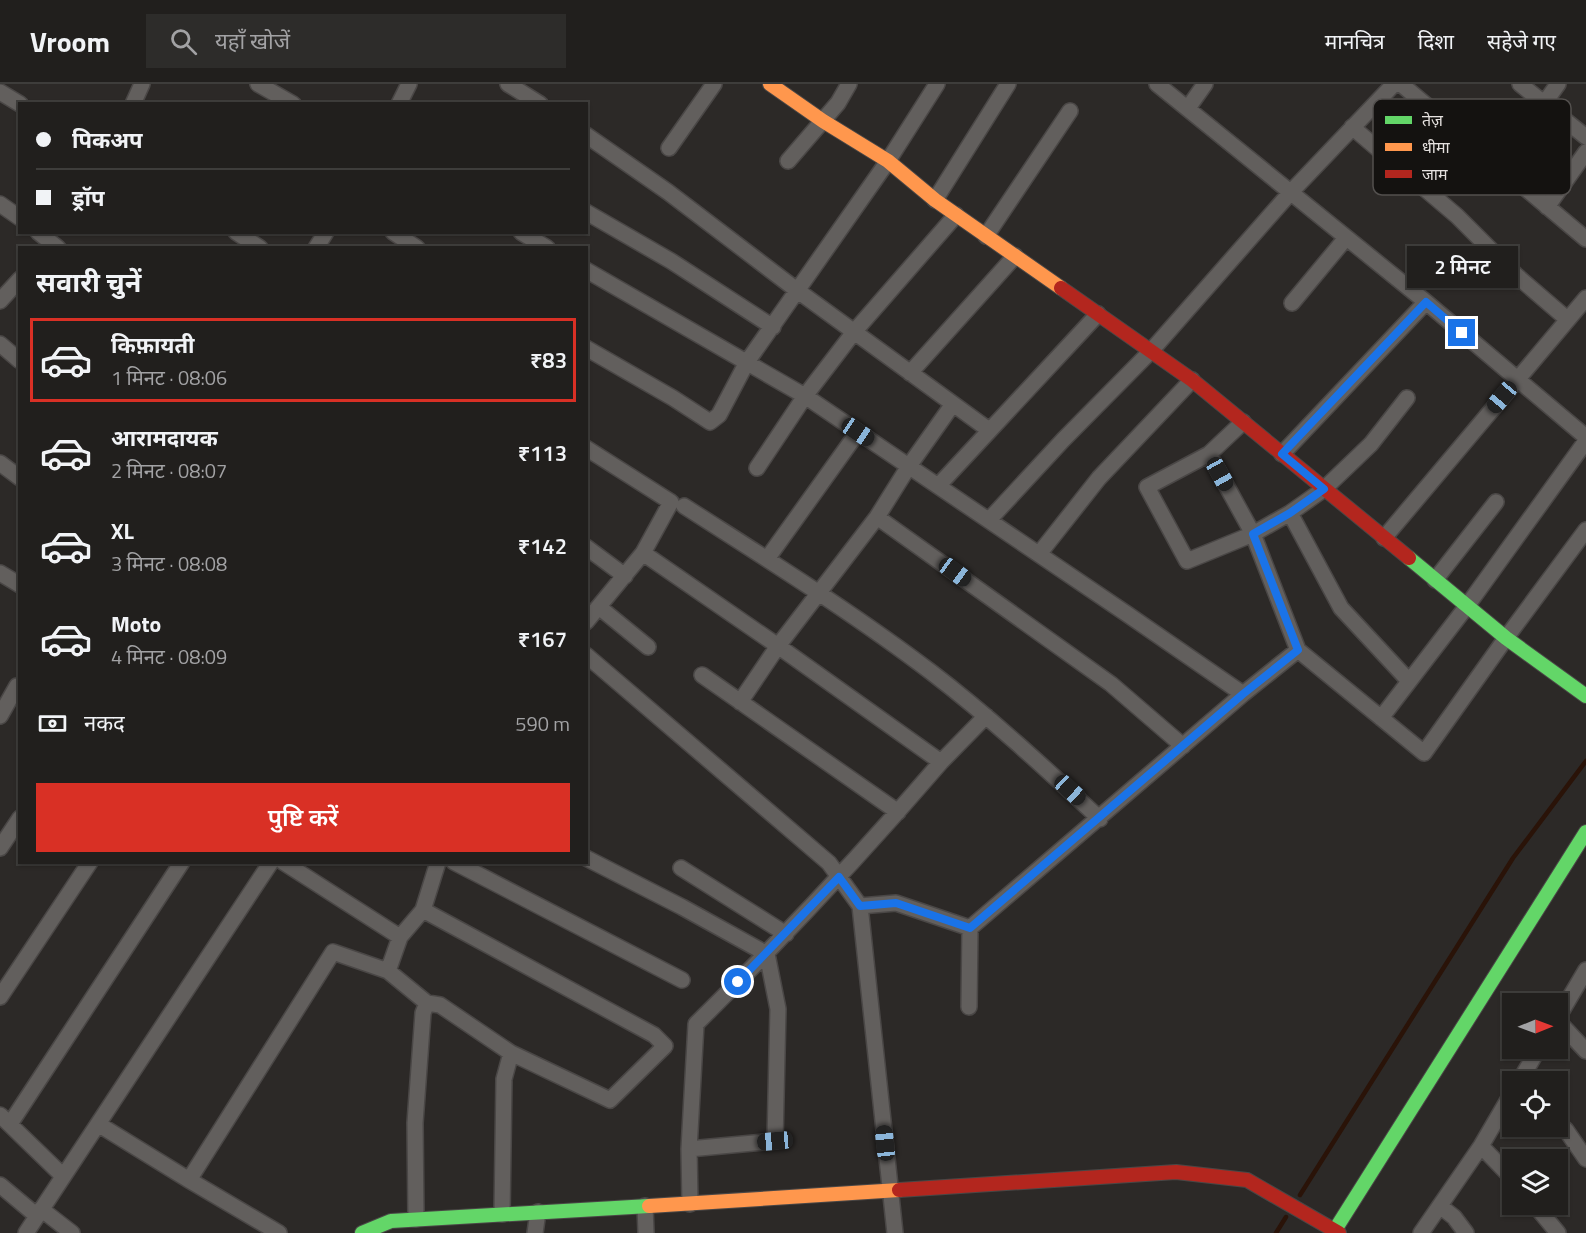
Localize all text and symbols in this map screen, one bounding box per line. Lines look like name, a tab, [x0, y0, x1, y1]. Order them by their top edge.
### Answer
search box	[146, 14, 566, 68]
text: Vroom	[30, 20, 110, 63]
text: यहाँ खोजें	[215, 24, 290, 58]
icon: search	[167, 25, 200, 58]
text: मानचित्र	[1325, 25, 1385, 57]
text: दिशा	[1418, 25, 1454, 57]
text: सहेजे गए	[1487, 25, 1556, 57]
legend	[1373, 99, 1571, 195]
text: तेज़	[1422, 108, 1444, 132]
text: पिकअप	[72, 123, 143, 157]
text: धीमा	[1422, 135, 1451, 159]
text: जाम	[1422, 162, 1448, 186]
text: ड्रॉप	[72, 181, 105, 215]
callout: 2 मिनट	[1406, 246, 1518, 288]
text: 2 मिनट	[1434, 251, 1491, 282]
text: सवारी चुनें	[36, 261, 141, 302]
route end	[1448, 319, 1475, 346]
text: किफ़ायती	[111, 328, 195, 362]
icon: car	[39, 333, 93, 387]
text: ₹83	[530, 343, 567, 377]
text: 1 मिनट · 08:06	[111, 362, 227, 393]
car	[1484, 377, 1520, 417]
car	[838, 414, 878, 450]
text: आरामदायक	[111, 421, 218, 455]
icon: car	[39, 426, 93, 480]
text: ₹113	[518, 436, 567, 470]
car	[1203, 454, 1237, 494]
text: 2 मिनट · 08:07	[111, 455, 227, 486]
text: XL	[111, 514, 134, 548]
icon: car	[39, 519, 93, 573]
text: ₹142	[518, 529, 567, 563]
text: 3 मिनट · 08:08	[111, 548, 227, 579]
car	[935, 554, 975, 590]
text: Moto	[111, 607, 161, 641]
icon: car	[39, 612, 93, 666]
text: ₹167	[518, 622, 567, 656]
text: 4 मिनट · 08:09	[111, 641, 227, 672]
text: नकद	[84, 706, 125, 740]
icon: cash	[36, 707, 69, 740]
text: 590 m	[515, 708, 570, 739]
car	[1051, 771, 1089, 809]
button: पुष्टि करें	[36, 783, 570, 852]
route start	[724, 968, 751, 995]
north arrow	[1502, 993, 1568, 1059]
map controls	[1502, 993, 1568, 1215]
button: locate	[1502, 1071, 1568, 1137]
car	[874, 1124, 896, 1162]
car	[756, 1130, 794, 1152]
button: layers	[1502, 1149, 1568, 1215]

